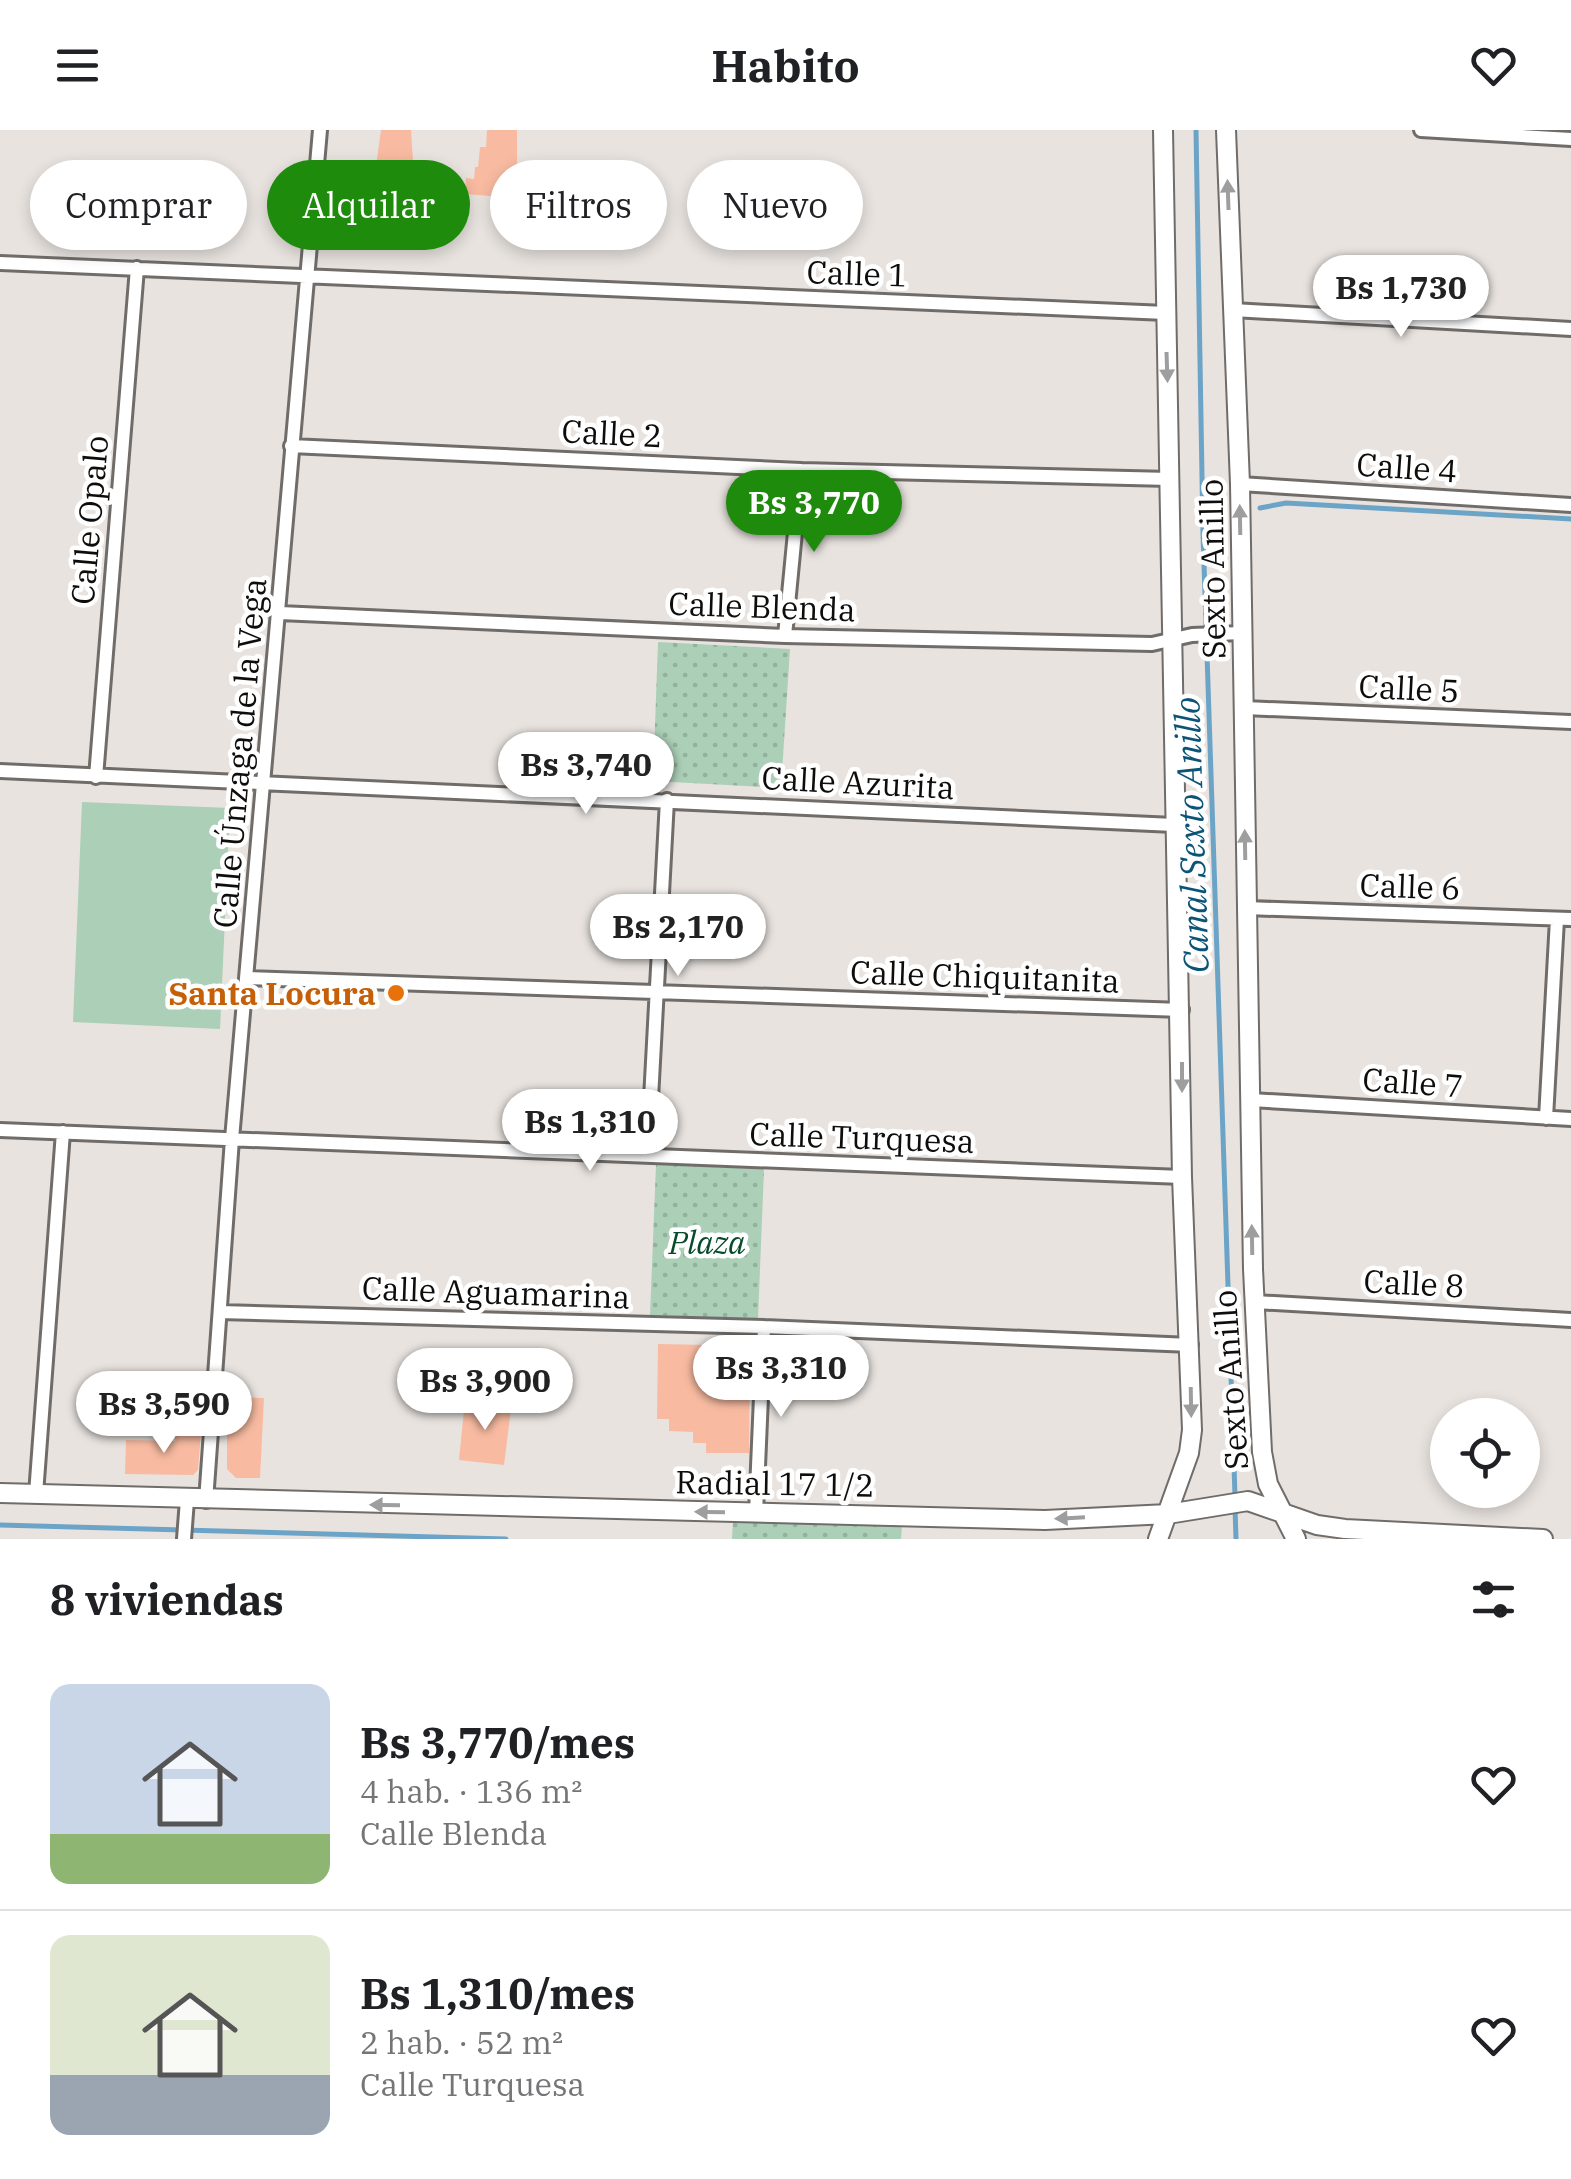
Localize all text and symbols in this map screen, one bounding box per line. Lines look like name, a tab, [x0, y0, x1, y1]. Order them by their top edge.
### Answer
text: Habito	[711, 36, 860, 94]
icon: menu	[50, 38, 105, 93]
icon: heart	[1466, 38, 1521, 93]
chip: Comprar	[30, 160, 247, 250]
chip: Alquilar	[267, 160, 470, 250]
chip: Filtros	[490, 160, 667, 250]
chip: Nuevo	[687, 160, 863, 250]
one-way arrow	[1220, 178, 1236, 210]
street label: Calle 1	[806, 250, 908, 296]
pin: Bs 1,730	[1298, 255, 1504, 340]
text: Bs 1,730	[1335, 266, 1467, 308]
one-way arrow	[1159, 352, 1175, 384]
street label: Calle 2	[561, 409, 663, 457]
street label: Calle Opalo	[61, 434, 117, 606]
street label: Calle 4	[1355, 443, 1459, 491]
pin: Bs 3,770	[711, 470, 917, 555]
street label: Sexto Anillo	[1189, 479, 1235, 659]
text: Bs 3,770	[748, 481, 880, 523]
one-way arrow	[1232, 503, 1248, 535]
street label: Calle Únzaga de la Vega	[203, 576, 275, 930]
street label: Calle Blenda	[668, 582, 856, 630]
street label: Calle 5	[1358, 664, 1460, 712]
water label: Canal Sexto Anillo	[1163, 696, 1219, 974]
pin: Bs 3,740	[483, 732, 689, 817]
text: Bs 3,740	[520, 743, 652, 785]
street label: Calle Azurita	[760, 756, 956, 808]
one-way arrow	[1237, 828, 1253, 860]
street label: Calle 6	[1359, 863, 1461, 909]
pin: Bs 2,170	[575, 894, 781, 979]
text: Bs 2,170	[612, 905, 744, 947]
street label: Calle Chiquitanita	[850, 950, 1120, 1002]
place label: Santa Locura	[168, 972, 376, 1014]
marker: Santa Locura	[385, 982, 407, 1004]
street label: Calle 7	[1361, 1058, 1465, 1106]
one-way arrow	[1174, 1062, 1190, 1094]
pin: Bs 1,310	[487, 1089, 693, 1174]
text: Bs 1,310	[524, 1100, 656, 1142]
street label: Calle Turquesa	[749, 1112, 975, 1162]
park label: Plaza	[668, 1221, 746, 1263]
one-way arrow	[1244, 1223, 1260, 1255]
street label: Calle 8	[1363, 1259, 1465, 1307]
street label: Calle Aguamarina	[361, 1266, 631, 1318]
street label: Sexto Anillo	[1203, 1289, 1257, 1471]
pin: Bs 3,310	[678, 1335, 884, 1420]
text: Bs 3,310	[715, 1346, 847, 1388]
pin: Bs 3,900	[382, 1348, 588, 1433]
text: Bs 3,900	[419, 1359, 551, 1401]
pin: Bs 3,590	[61, 1371, 267, 1456]
text: Bs 3,590	[98, 1382, 230, 1424]
one-way arrow	[1183, 1386, 1199, 1418]
map controls	[1430, 1398, 1540, 1508]
button: locate	[1430, 1398, 1540, 1508]
street label: Radial 17 1/2	[675, 1460, 875, 1506]
one-way arrow	[369, 1496, 401, 1512]
one-way arrow	[694, 1503, 726, 1519]
one-way arrow	[1054, 1511, 1086, 1527]
text: 8 viviendas	[50, 1572, 284, 1627]
icon: filters	[1466, 1572, 1521, 1627]
text: Bs 3,770/mes	[360, 1715, 635, 1770]
icon: home	[130, 1724, 250, 1844]
icon: heart	[1466, 1757, 1521, 1812]
text: 4 hab. · 136 m²	[360, 1770, 582, 1812]
text: Calle Blenda	[360, 1812, 547, 1854]
text: Bs 1,310/mes	[360, 1966, 635, 2021]
icon: home	[130, 1975, 250, 2095]
icon: heart	[1466, 2008, 1521, 2063]
text: 2 hab. · 52 m²	[360, 2021, 563, 2063]
text: Calle Turquesa	[360, 2063, 585, 2105]

